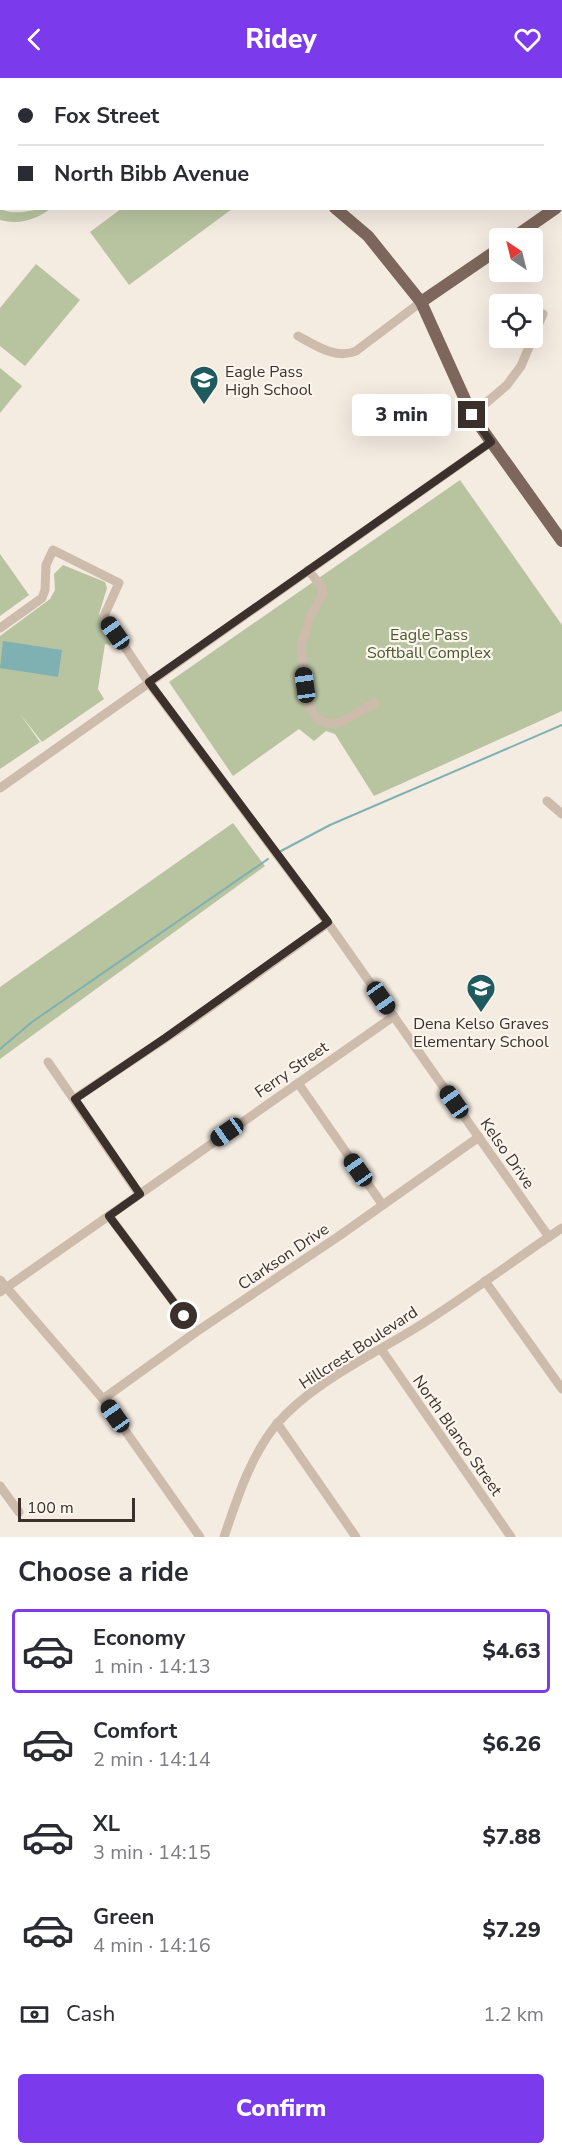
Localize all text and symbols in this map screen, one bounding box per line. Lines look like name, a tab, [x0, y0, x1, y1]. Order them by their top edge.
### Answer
text: Ridey	[245, 21, 317, 58]
icon: back	[18, 23, 51, 56]
icon: heart	[511, 23, 544, 56]
text: Fox Street	[54, 101, 159, 131]
text: North Bibb Avenue	[54, 159, 249, 189]
north arrow	[489, 228, 543, 282]
map controls	[489, 228, 543, 348]
button: locate	[489, 294, 543, 348]
place label: Eagle Pass High School	[225, 361, 313, 401]
school or university icon: Eagle Pass High School	[188, 364, 220, 406]
callout: 3 min	[352, 394, 451, 436]
text: 3 min	[375, 401, 428, 428]
route end	[458, 401, 485, 428]
car	[97, 613, 133, 653]
park label: Eagle Pass Softball Complex	[367, 624, 492, 664]
car	[294, 666, 316, 704]
school or university icon: Dena Kelso Graves Elementary School	[465, 972, 497, 1014]
car	[363, 978, 399, 1018]
place label: Dena Kelso Graves Elementary School	[413, 1013, 549, 1053]
street label: Ferry Street	[250, 1036, 333, 1103]
car	[436, 1082, 472, 1122]
car	[207, 1114, 247, 1150]
street label: Kelso Drive	[475, 1114, 540, 1193]
car	[340, 1150, 376, 1190]
street label: Clarkson Drive	[234, 1218, 333, 1295]
street label: Hillcrest Boulevard	[295, 1301, 422, 1394]
route start	[170, 1302, 197, 1329]
street label: North Blanco Street	[407, 1371, 507, 1501]
car	[97, 1396, 133, 1436]
scale bar	[18, 1495, 135, 1522]
text: 100 m	[27, 1497, 74, 1519]
text: Choose a ride	[18, 1554, 189, 1591]
text: Economy	[93, 1623, 185, 1653]
icon: car	[21, 1624, 75, 1678]
text: $4.63	[482, 1636, 541, 1666]
text: 1 min · 14:13	[93, 1653, 211, 1680]
text: Comfort	[93, 1716, 177, 1746]
icon: car	[21, 1717, 75, 1771]
text: $6.26	[482, 1729, 541, 1759]
text: 2 min · 14:14	[93, 1746, 211, 1773]
text: XL	[93, 1809, 120, 1839]
icon: car	[21, 1810, 75, 1864]
text: $7.88	[482, 1822, 541, 1852]
text: 3 min · 14:15	[93, 1839, 211, 1866]
text: Green	[93, 1902, 154, 1932]
icon: car	[21, 1903, 75, 1957]
text: $7.29	[482, 1915, 541, 1945]
text: 4 min · 14:16	[93, 1932, 211, 1959]
icon: cash	[18, 1998, 51, 2031]
text: Cash	[66, 1999, 115, 2029]
text: 1.2 km	[483, 2001, 544, 2028]
button: Confirm	[18, 2074, 544, 2143]

